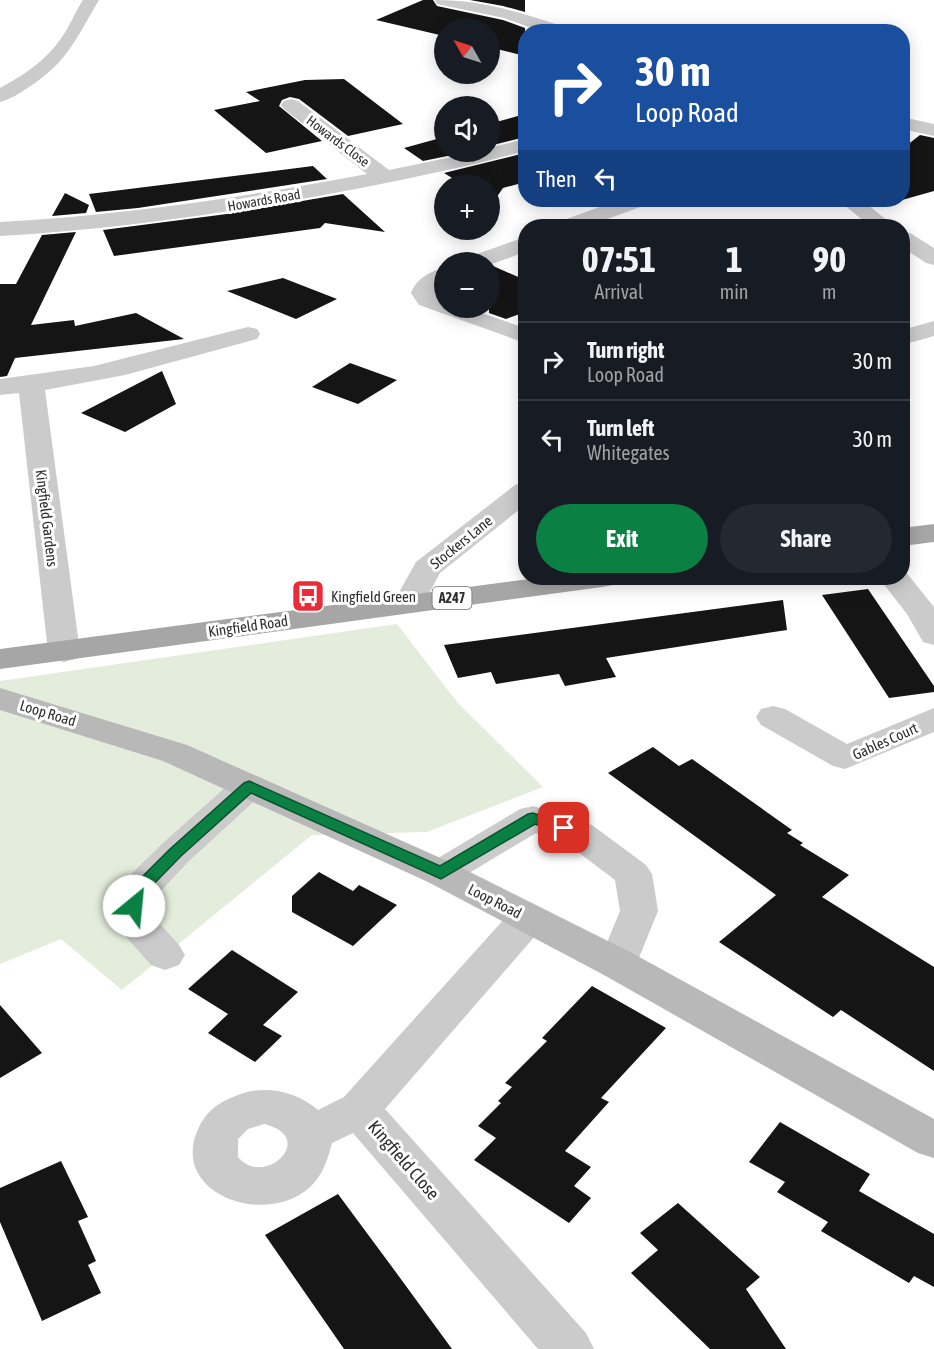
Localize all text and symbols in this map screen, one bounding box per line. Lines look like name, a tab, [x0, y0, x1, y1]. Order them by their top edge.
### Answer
north arrow	[434, 18, 500, 84]
map controls	[434, 18, 500, 318]
text: 30 m	[635, 47, 710, 95]
icon: right	[536, 48, 614, 126]
button: sound	[434, 96, 500, 162]
text: Loop Road	[635, 97, 739, 128]
street label: Howards Close	[303, 112, 373, 170]
icon: left	[589, 162, 622, 195]
text: Then	[536, 166, 577, 192]
button: +	[434, 174, 500, 240]
street label: Howards Road	[226, 186, 302, 214]
text: 07:51	[582, 238, 656, 280]
text: 1	[726, 238, 743, 280]
text: 90	[812, 238, 846, 280]
button: −	[434, 252, 500, 318]
text: Arrival	[594, 280, 643, 303]
text: min	[720, 280, 748, 303]
text: m	[822, 280, 836, 303]
text: Turn right	[587, 337, 664, 363]
icon: right	[536, 345, 569, 378]
text: 30 m	[852, 348, 892, 374]
text: Loop Road	[587, 363, 664, 386]
text: Turn left	[587, 415, 654, 441]
icon: left	[536, 423, 569, 456]
text: 30 m	[852, 426, 892, 452]
text: Whitegates	[587, 441, 670, 464]
street label: Kingfield Gardens	[33, 468, 61, 568]
button: Exit	[536, 504, 708, 573]
button: Share	[720, 504, 892, 573]
street label: Stockers Lane	[427, 512, 496, 572]
bus stop icon: Kingfield Green	[290, 578, 326, 614]
road number: A247	[432, 587, 472, 609]
place label: Kingfield Green	[331, 588, 416, 605]
street label: Kingfield Road	[207, 612, 289, 640]
street label: Loop Road	[18, 696, 78, 730]
street label: Gables Court	[850, 719, 920, 763]
pin	[538, 802, 589, 853]
icon: arrive	[547, 811, 580, 844]
position arrow	[102, 874, 166, 938]
street label: Loop Road	[465, 880, 525, 922]
street label: Kingfield Close	[364, 1116, 444, 1204]

